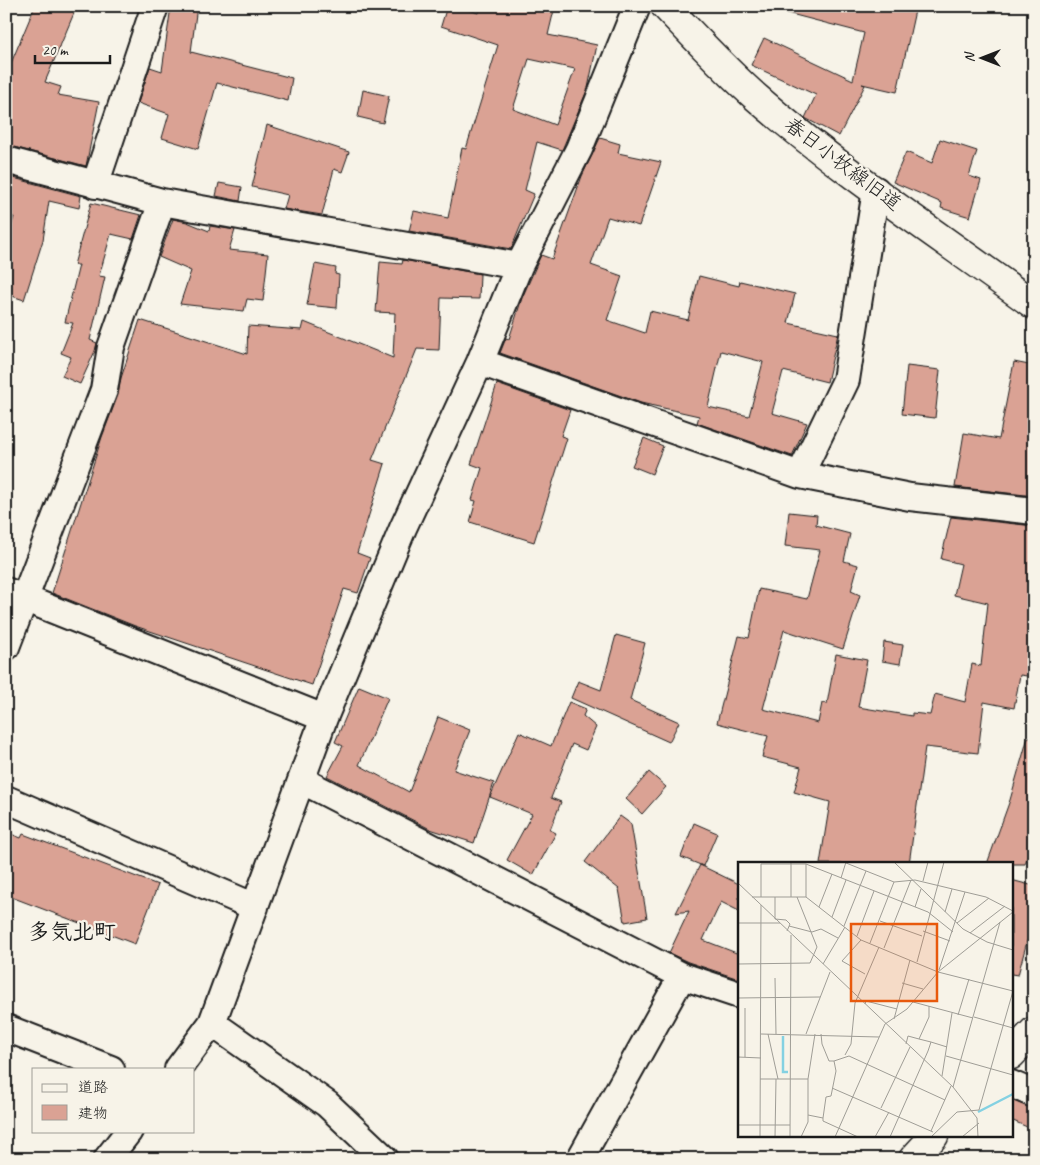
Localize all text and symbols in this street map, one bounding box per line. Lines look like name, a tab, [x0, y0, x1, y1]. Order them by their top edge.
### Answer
scale bar	[35, 32, 110, 64]
north arrow	[958, 32, 1008, 82]
text: 20 m	[42, 41, 69, 60]
text: N	[961, 51, 978, 62]
street label: 春日小牧線旧道	[780, 112, 906, 216]
inset map	[738, 862, 1012, 1138]
district label: 多気北町	[28, 918, 116, 946]
legend	[32, 1068, 195, 1132]
text: 道路	[78, 1078, 108, 1097]
text: 建物	[78, 1104, 108, 1123]

